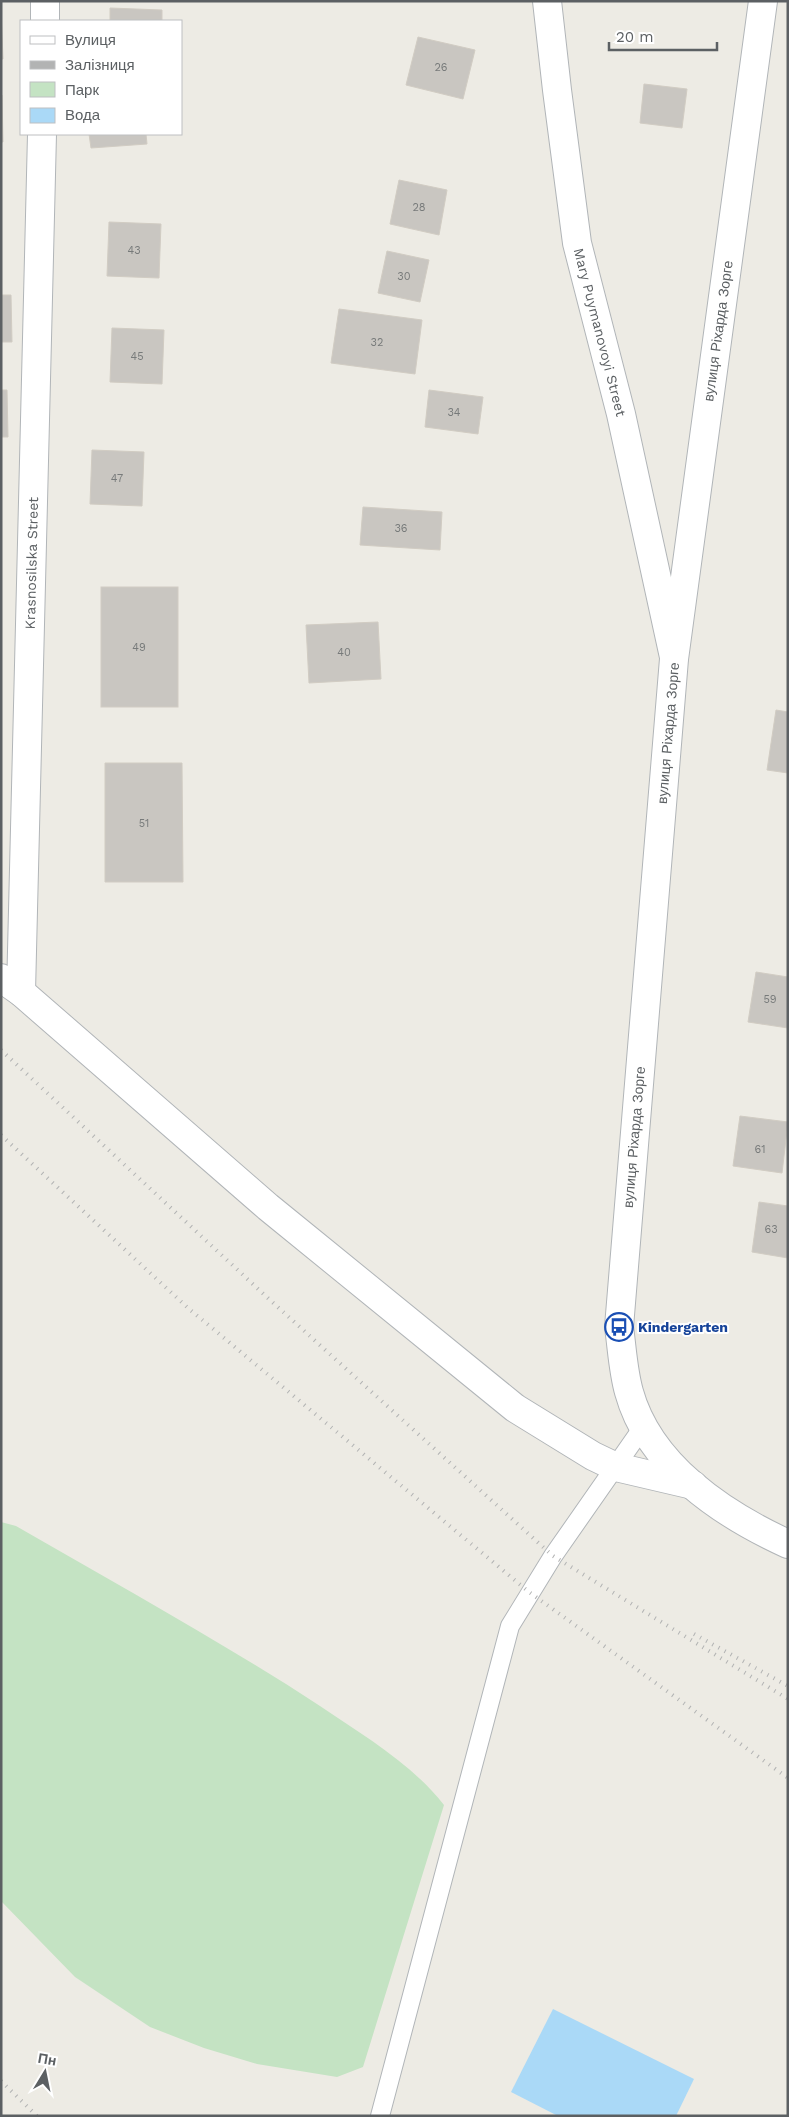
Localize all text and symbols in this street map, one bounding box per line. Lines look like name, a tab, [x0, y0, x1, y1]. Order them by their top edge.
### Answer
legend	[20, 20, 182, 135]
scale bar	[609, 20, 716, 52]
text: 20 m	[616, 28, 654, 46]
text: Вулиця	[65, 31, 116, 49]
text: Залізниця	[65, 56, 135, 74]
house number: 26	[434, 61, 448, 74]
text: Парк	[65, 81, 99, 99]
text: Вода	[65, 106, 101, 124]
house number: 28	[412, 201, 426, 214]
house number: 43	[127, 244, 141, 257]
street label: Mary Puymanovoyi Street	[571, 246, 629, 418]
street label: вулиця Ріхарда Зорге	[700, 259, 736, 402]
house number: 30	[397, 270, 411, 283]
house number: 32	[371, 336, 383, 349]
house number: 45	[130, 350, 144, 363]
house number: 34	[447, 406, 461, 419]
house number: 47	[111, 472, 123, 485]
street label: Krasnosilska Street	[22, 497, 41, 629]
house number: 36	[394, 522, 408, 535]
house number: 49	[132, 641, 146, 654]
house number: 40	[337, 646, 351, 659]
street label: вулиця Ріхарда Зорге	[654, 661, 682, 804]
house number: 51	[139, 817, 149, 830]
house number: 59	[763, 993, 777, 1006]
street label: вулиця Ріхарда Зорге	[620, 1065, 648, 1208]
house number: 61	[755, 1143, 765, 1156]
house number: 63	[764, 1223, 778, 1236]
bus stop icon: Kindergarten	[604, 1312, 634, 1342]
place label: Kindergarten	[638, 1319, 728, 1335]
north arrow	[20, 2047, 70, 2097]
text: Пн	[37, 2050, 58, 2069]

